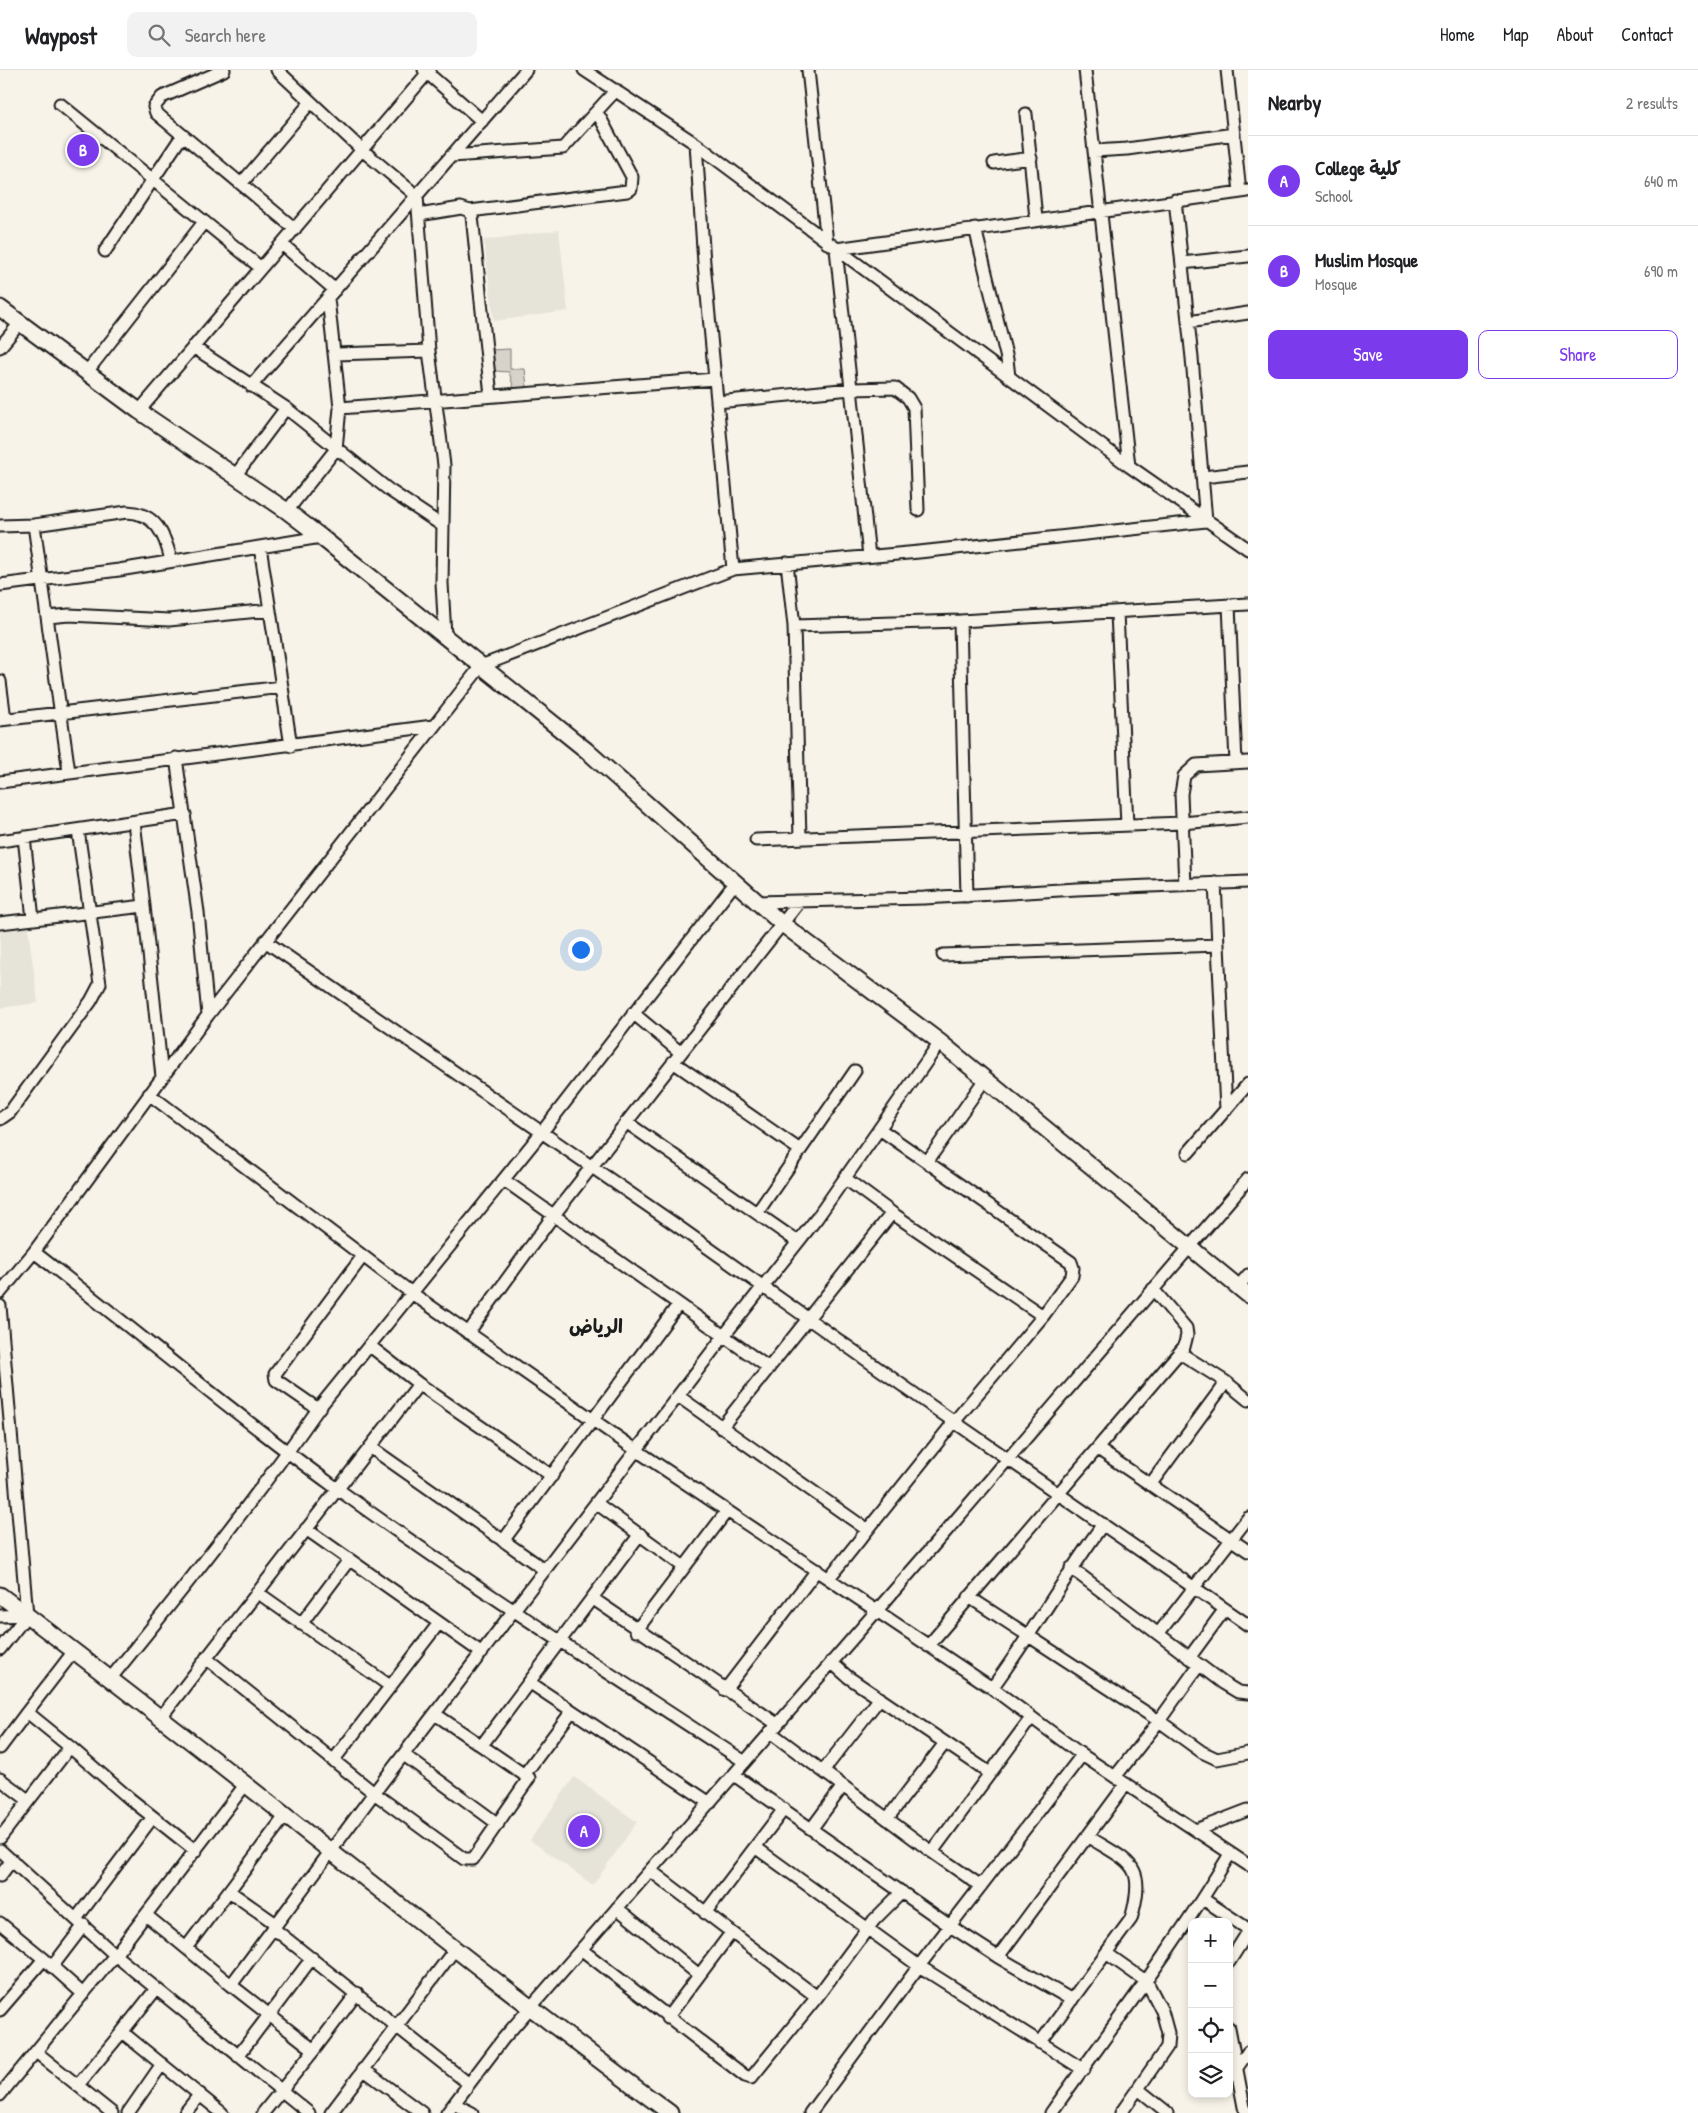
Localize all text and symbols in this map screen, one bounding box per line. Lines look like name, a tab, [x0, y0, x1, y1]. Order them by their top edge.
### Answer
search box	[127, 12, 477, 57]
text: Waypost	[25, 19, 97, 51]
icon: search	[145, 21, 173, 49]
text: Search here	[185, 22, 266, 48]
text: Home	[1440, 22, 1475, 47]
text: Map	[1503, 22, 1528, 47]
text: About	[1556, 22, 1593, 47]
text: Contact	[1621, 22, 1673, 47]
text: Nearby	[1268, 88, 1321, 117]
text: 2 results	[1626, 92, 1678, 114]
pin: B	[67, 131, 99, 169]
text: College كلية	[1315, 155, 1401, 181]
text: A	[1280, 170, 1288, 192]
text: 640 m	[1644, 170, 1678, 192]
text: School	[1315, 185, 1352, 207]
text: Muslim Mosque	[1315, 247, 1418, 273]
text: B	[1280, 260, 1288, 282]
text: 690 m	[1644, 260, 1678, 282]
text: Mosque	[1315, 273, 1357, 295]
button: Save	[1268, 330, 1468, 379]
button: Share	[1478, 330, 1678, 379]
your location	[568, 937, 594, 963]
district label: الرياض	[569, 1313, 623, 1339]
pin: A	[568, 1812, 600, 1850]
map controls	[1188, 1918, 1233, 2098]
button: +	[1188, 1918, 1233, 1963]
button: −	[1188, 1963, 1233, 2008]
button: locate	[1188, 2008, 1233, 2053]
button: layers	[1188, 2053, 1233, 2098]

